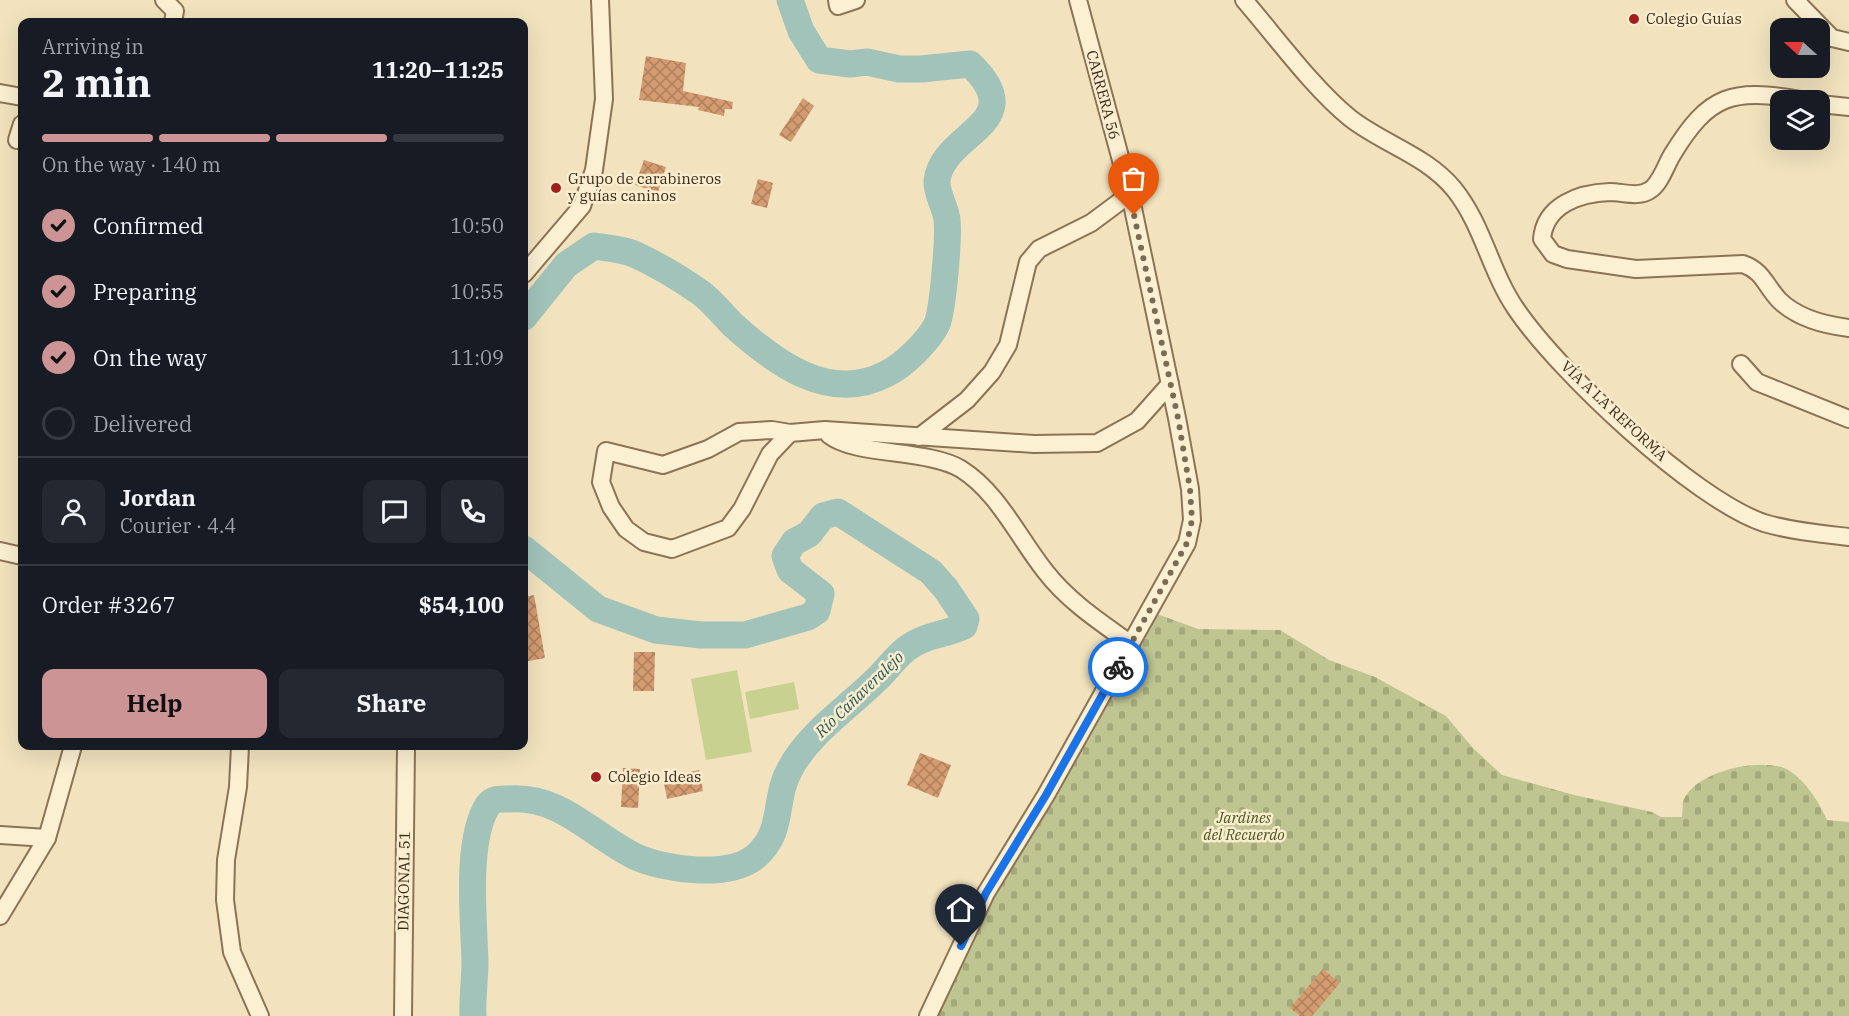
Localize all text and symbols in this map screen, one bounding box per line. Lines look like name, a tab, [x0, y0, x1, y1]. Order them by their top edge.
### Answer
place label: Colegio Guías	[1646, 9, 1742, 28]
marker: Colegio Guías	[1627, 12, 1641, 26]
north arrow	[1770, 18, 1830, 78]
map controls	[1770, 18, 1830, 150]
text: Arriving in	[42, 33, 144, 60]
street label: CARRERA 56	[1082, 48, 1125, 142]
text: 11:20–11:25	[372, 55, 504, 84]
text: 2 min	[42, 57, 151, 108]
button: layers	[1770, 90, 1830, 150]
text: On the way · 140 m	[42, 151, 221, 178]
pin	[1108, 153, 1159, 215]
icon: bag	[1117, 162, 1150, 195]
place label: Grupo de carabineros y guías caninos	[568, 169, 721, 205]
marker: Grupo de carabineros y guías caninos	[549, 181, 563, 195]
icon: check	[42, 209, 75, 242]
text: Confirmed	[93, 211, 204, 240]
text: 10:50	[450, 212, 504, 239]
icon: check	[42, 275, 75, 308]
text: Preparing	[93, 277, 197, 306]
text: 10:55	[450, 278, 504, 305]
icon: check	[42, 341, 75, 374]
text: On the way	[93, 343, 207, 372]
text: 11:09	[450, 344, 504, 371]
street label: VÍA A LA REFORMA	[1557, 356, 1672, 465]
text: Delivered	[93, 409, 192, 438]
button: person	[42, 480, 105, 543]
button: chat	[363, 480, 426, 543]
button: phone	[441, 480, 504, 543]
text: Jordan	[120, 483, 196, 512]
text: Courier · 4.4	[120, 512, 236, 539]
text: Order #3267	[42, 590, 176, 619]
text: $54,100	[419, 590, 504, 619]
courier	[1088, 637, 1148, 697]
water label: Río Cañaveralejo	[810, 647, 907, 742]
icon: bike	[1102, 651, 1135, 684]
button: Help	[42, 669, 267, 738]
button: Share	[279, 669, 504, 738]
place label: Colegio Ideas	[608, 767, 701, 786]
marker: Colegio Ideas	[589, 770, 603, 784]
park label: Jardines del Recuerdo	[1203, 808, 1285, 844]
street label: DIAGONAL 51	[393, 831, 414, 931]
pin	[935, 884, 986, 946]
icon: home	[944, 893, 977, 926]

